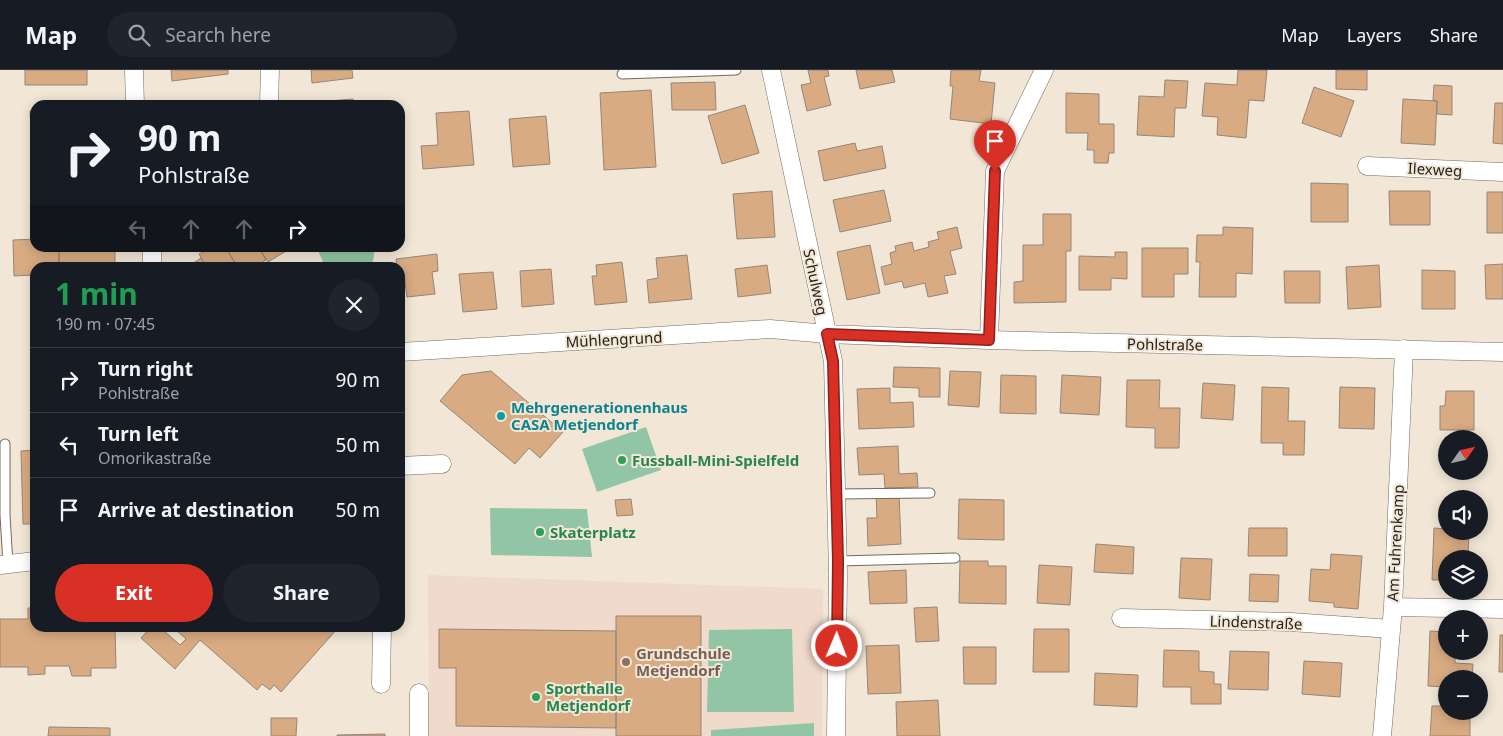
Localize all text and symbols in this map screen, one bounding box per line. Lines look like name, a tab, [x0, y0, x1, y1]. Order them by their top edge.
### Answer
search box	[107, 12, 457, 57]
text: Map	[25, 18, 77, 51]
icon: search	[125, 21, 153, 49]
text: Search here	[165, 22, 271, 48]
text: Map	[1281, 23, 1319, 47]
text: Layers	[1347, 23, 1402, 47]
text: Share	[1430, 23, 1478, 47]
text: 90 m	[138, 114, 221, 161]
icon: right	[55, 120, 120, 185]
pin	[974, 120, 1016, 171]
icon: arrive	[981, 127, 1009, 155]
street label: Ilexweg	[1407, 158, 1463, 180]
text: Pohlstraße	[138, 159, 250, 189]
icon: left	[124, 215, 152, 243]
icon: ahead	[177, 215, 205, 243]
icon: ahead	[230, 215, 258, 243]
icon: right	[283, 215, 311, 243]
street label: Schulweg	[799, 247, 833, 317]
text: 1 min	[55, 273, 138, 314]
button: close	[328, 279, 380, 331]
text: 190 m · 07:45	[55, 313, 155, 335]
street label: Mühlengrund	[565, 326, 663, 352]
street label: Pohlstraße	[1127, 333, 1203, 355]
text: Turn right	[98, 356, 193, 382]
icon: right	[55, 366, 83, 394]
text: 90 m	[336, 367, 380, 393]
text: Pohlstraße	[98, 382, 179, 404]
place label: Mehrgenerationenhaus CASA Metjendorf	[511, 397, 688, 434]
marker: Mehrgenerationenhaus CASA Metjendorf	[495, 410, 507, 422]
text: Turn left	[98, 421, 179, 447]
north arrow	[1438, 430, 1488, 480]
map controls	[1438, 430, 1488, 720]
icon: left	[55, 431, 83, 459]
text: 50 m	[336, 432, 380, 458]
text: Omorikastraße	[98, 447, 211, 469]
place label: Fussball-Mini-Spielfeld	[632, 450, 799, 470]
marker: Fussball-Mini-Spielfeld	[616, 454, 628, 466]
street label: Am Fuhrenkamp	[1382, 484, 1408, 602]
button: sound	[1438, 490, 1488, 540]
icon: arrive	[55, 496, 83, 524]
text: Arrive at destination	[98, 497, 294, 523]
text: 50 m	[336, 497, 380, 523]
place label: Skaterplatz	[550, 522, 636, 542]
marker: Skaterplatz	[534, 526, 546, 538]
button: layers	[1438, 550, 1488, 600]
button: Exit	[55, 564, 213, 622]
button: Share	[223, 564, 380, 622]
street label: Lindenstraße	[1209, 610, 1303, 634]
button: +	[1438, 610, 1488, 660]
position arrow	[810, 619, 862, 671]
place label: Grundschule Metjendorf	[636, 643, 731, 680]
marker: Grundschule Metjendorf	[620, 656, 632, 668]
button: −	[1438, 670, 1488, 720]
place label: Sporthalle Metjendorf	[546, 678, 631, 715]
marker: Sporthalle Metjendorf	[530, 691, 542, 703]

